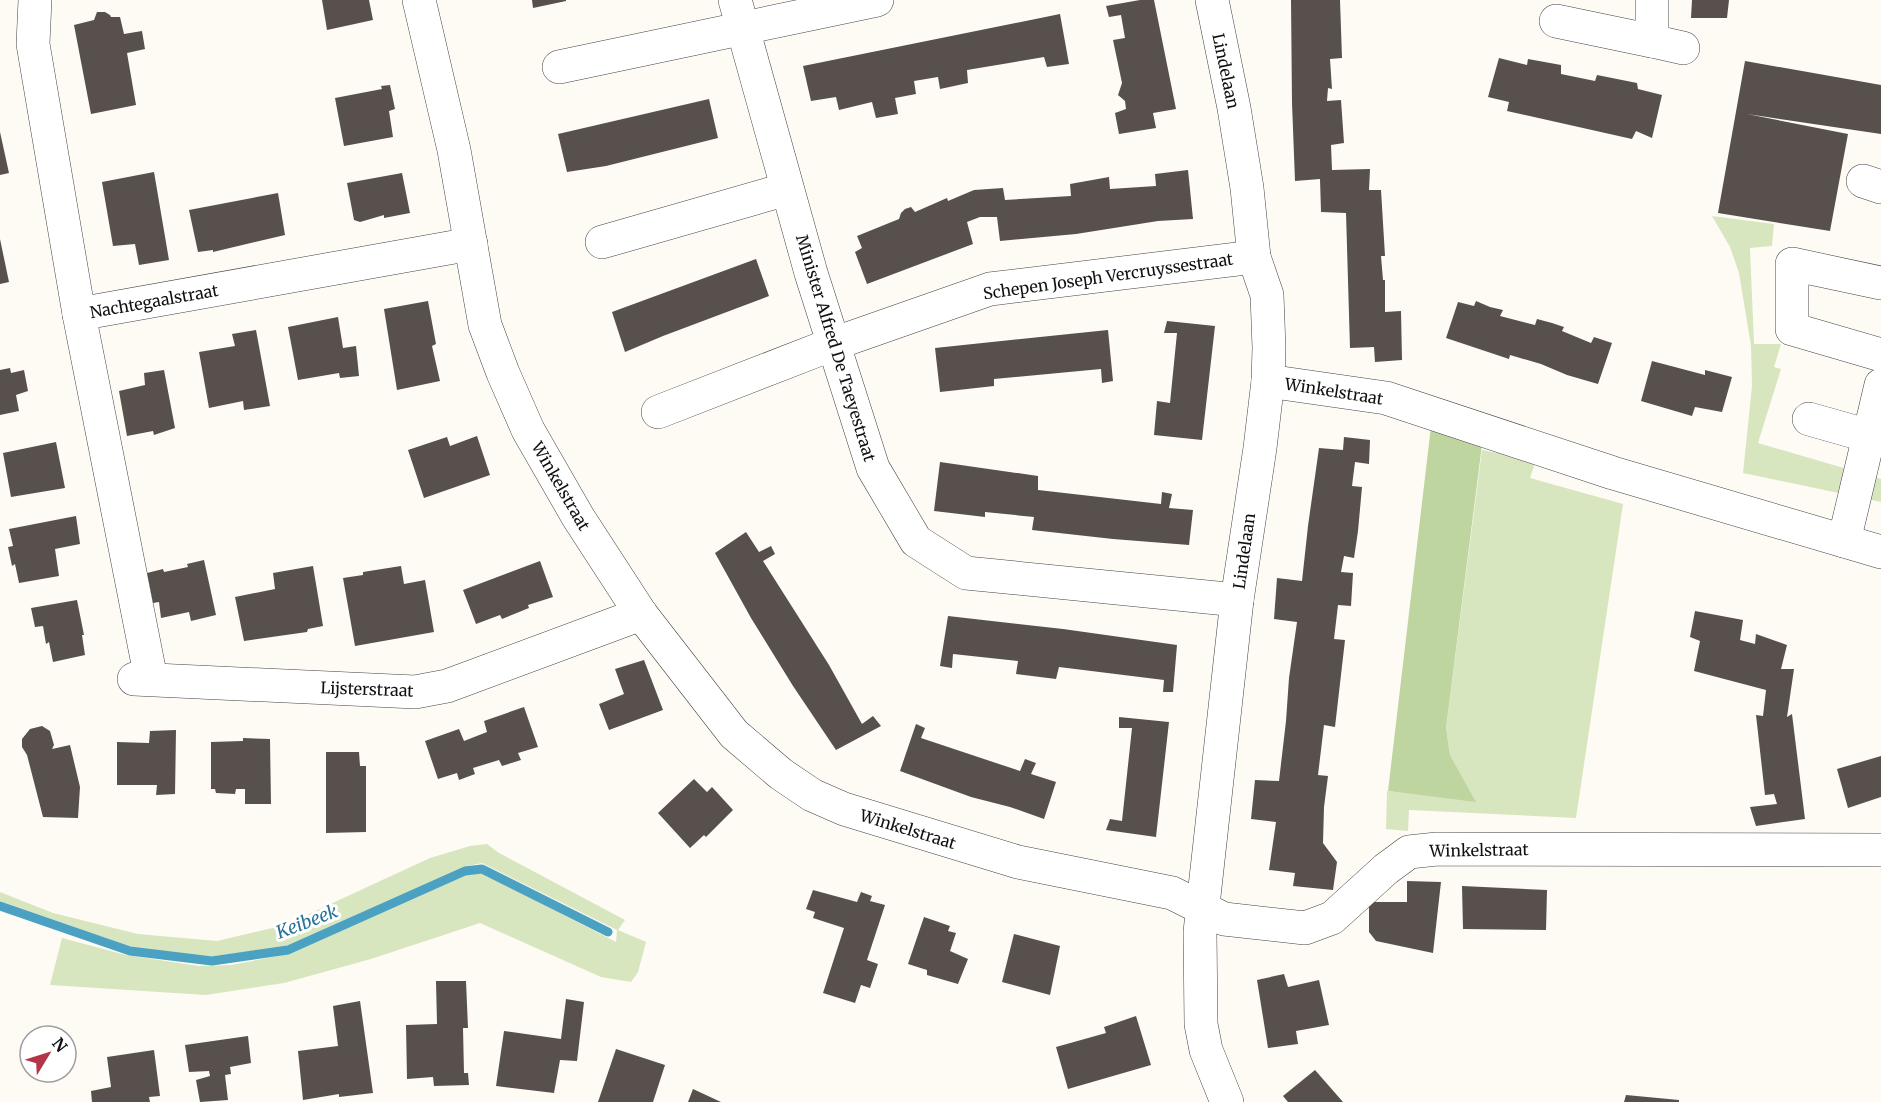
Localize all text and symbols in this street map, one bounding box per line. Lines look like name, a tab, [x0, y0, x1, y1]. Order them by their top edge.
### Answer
street label: Lindelaan	[1208, 31, 1244, 111]
street label: Minister Alfred De Taeyestraat	[792, 232, 880, 465]
street label: Schepen Joseph Vercruyssestraat	[982, 248, 1235, 303]
street label: Nachtegaalstraat	[88, 280, 220, 322]
street label: Winkelstraat	[1282, 373, 1385, 409]
street label: Winkelstraat	[527, 437, 595, 535]
street label: Lindelaan	[1229, 511, 1259, 590]
street label: Lijsterstraat	[320, 677, 415, 701]
street label: Winkelstraat	[857, 805, 959, 853]
street label: Winkelstraat	[1428, 839, 1530, 861]
water label: Keibeek	[272, 899, 341, 944]
north arrow	[18, 1024, 78, 1084]
text: N	[48, 1034, 72, 1056]

